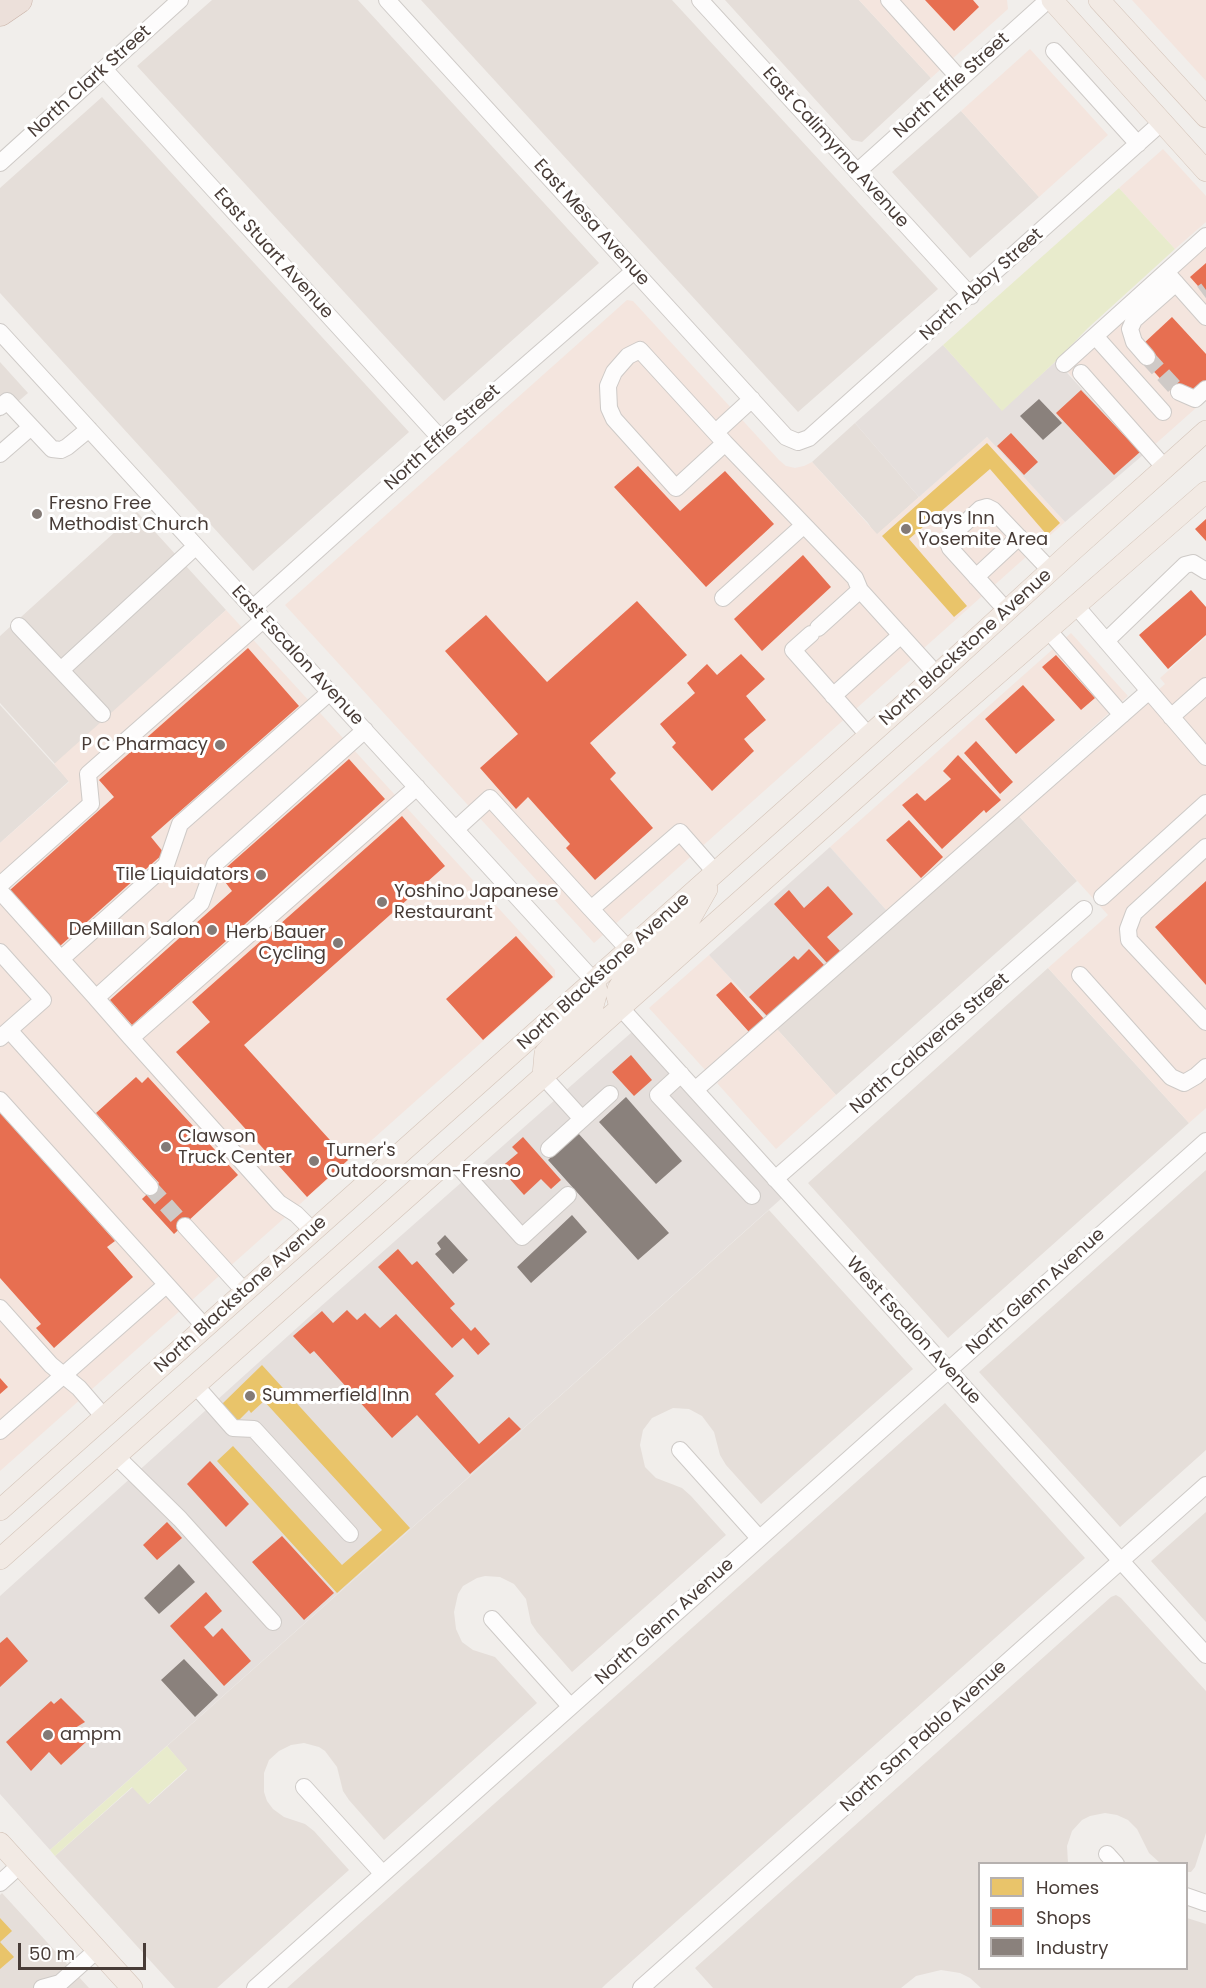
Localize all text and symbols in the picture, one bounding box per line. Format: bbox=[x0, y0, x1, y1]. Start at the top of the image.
street label: North Clark Street bbox=[24, 21, 156, 143]
street label: North Effie Street bbox=[890, 28, 1014, 144]
street label: East Calimyrna Avenue bbox=[757, 63, 913, 233]
street label: East Mesa Avenue bbox=[529, 155, 653, 291]
street label: East Stuart Avenue bbox=[209, 184, 337, 324]
street label: North Abby Street bbox=[916, 224, 1048, 346]
street label: North Effie Street bbox=[381, 380, 505, 496]
place label: Fresno Free Methodist Church bbox=[49, 493, 209, 536]
marker: Fresno Free Methodist Church bbox=[30, 507, 44, 521]
place label: Days Inn Yosemite Area bbox=[918, 508, 1048, 550]
marker: Days Inn Yosemite Area bbox=[899, 522, 913, 536]
street label: North Blackstone Avenue bbox=[875, 565, 1057, 731]
street label: East Escalon Avenue bbox=[226, 581, 368, 731]
place label: P C Pharmacy bbox=[81, 734, 208, 756]
marker: P C Pharmacy bbox=[213, 738, 227, 752]
place label: Tile Liquidators bbox=[116, 864, 249, 886]
marker: Tile Liquidators bbox=[254, 868, 268, 882]
place label: Yoshino Japanese Restaurant bbox=[394, 881, 559, 924]
street label: North Blackstone Avenue bbox=[513, 889, 695, 1055]
marker: Yoshino Japanese Restaurant bbox=[375, 895, 389, 909]
place label: DeMillan Salon bbox=[69, 919, 200, 941]
place label: Herb Bauer Cycling bbox=[226, 922, 326, 964]
marker: DeMillan Salon bbox=[205, 923, 219, 937]
marker: Herb Bauer Cycling bbox=[331, 936, 345, 950]
street label: North Calaveras Street bbox=[846, 969, 1014, 1119]
place label: Clawson Truck Center bbox=[178, 1126, 292, 1168]
marker: Clawson Truck Center bbox=[159, 1140, 173, 1154]
place label: Turner's Outdoorsman-Fresno bbox=[326, 1140, 521, 1182]
marker: Turner's Outdoorsman-Fresno bbox=[307, 1154, 321, 1168]
street label: North Blackstone Avenue bbox=[150, 1212, 332, 1378]
street label: North Glenn Avenue bbox=[962, 1224, 1110, 1360]
street label: West Escalon Avenue bbox=[841, 1253, 985, 1409]
place label: Summerfield Inn bbox=[262, 1385, 409, 1407]
marker: Summerfield Inn bbox=[243, 1389, 257, 1403]
street label: North Glenn Avenue bbox=[591, 1554, 739, 1690]
street label: North San Pablo Avenue bbox=[837, 1657, 1011, 1817]
place label: ampm bbox=[60, 1724, 121, 1746]
marker: ampm bbox=[41, 1728, 55, 1742]
legend bbox=[978, 1862, 1188, 1970]
text: Homes bbox=[1036, 1875, 1099, 1900]
text: Shops bbox=[1036, 1905, 1091, 1930]
scale bar bbox=[21, 1931, 148, 1969]
text: Industry bbox=[1036, 1935, 1108, 1960]
text: 50 m bbox=[29, 1941, 75, 1966]

